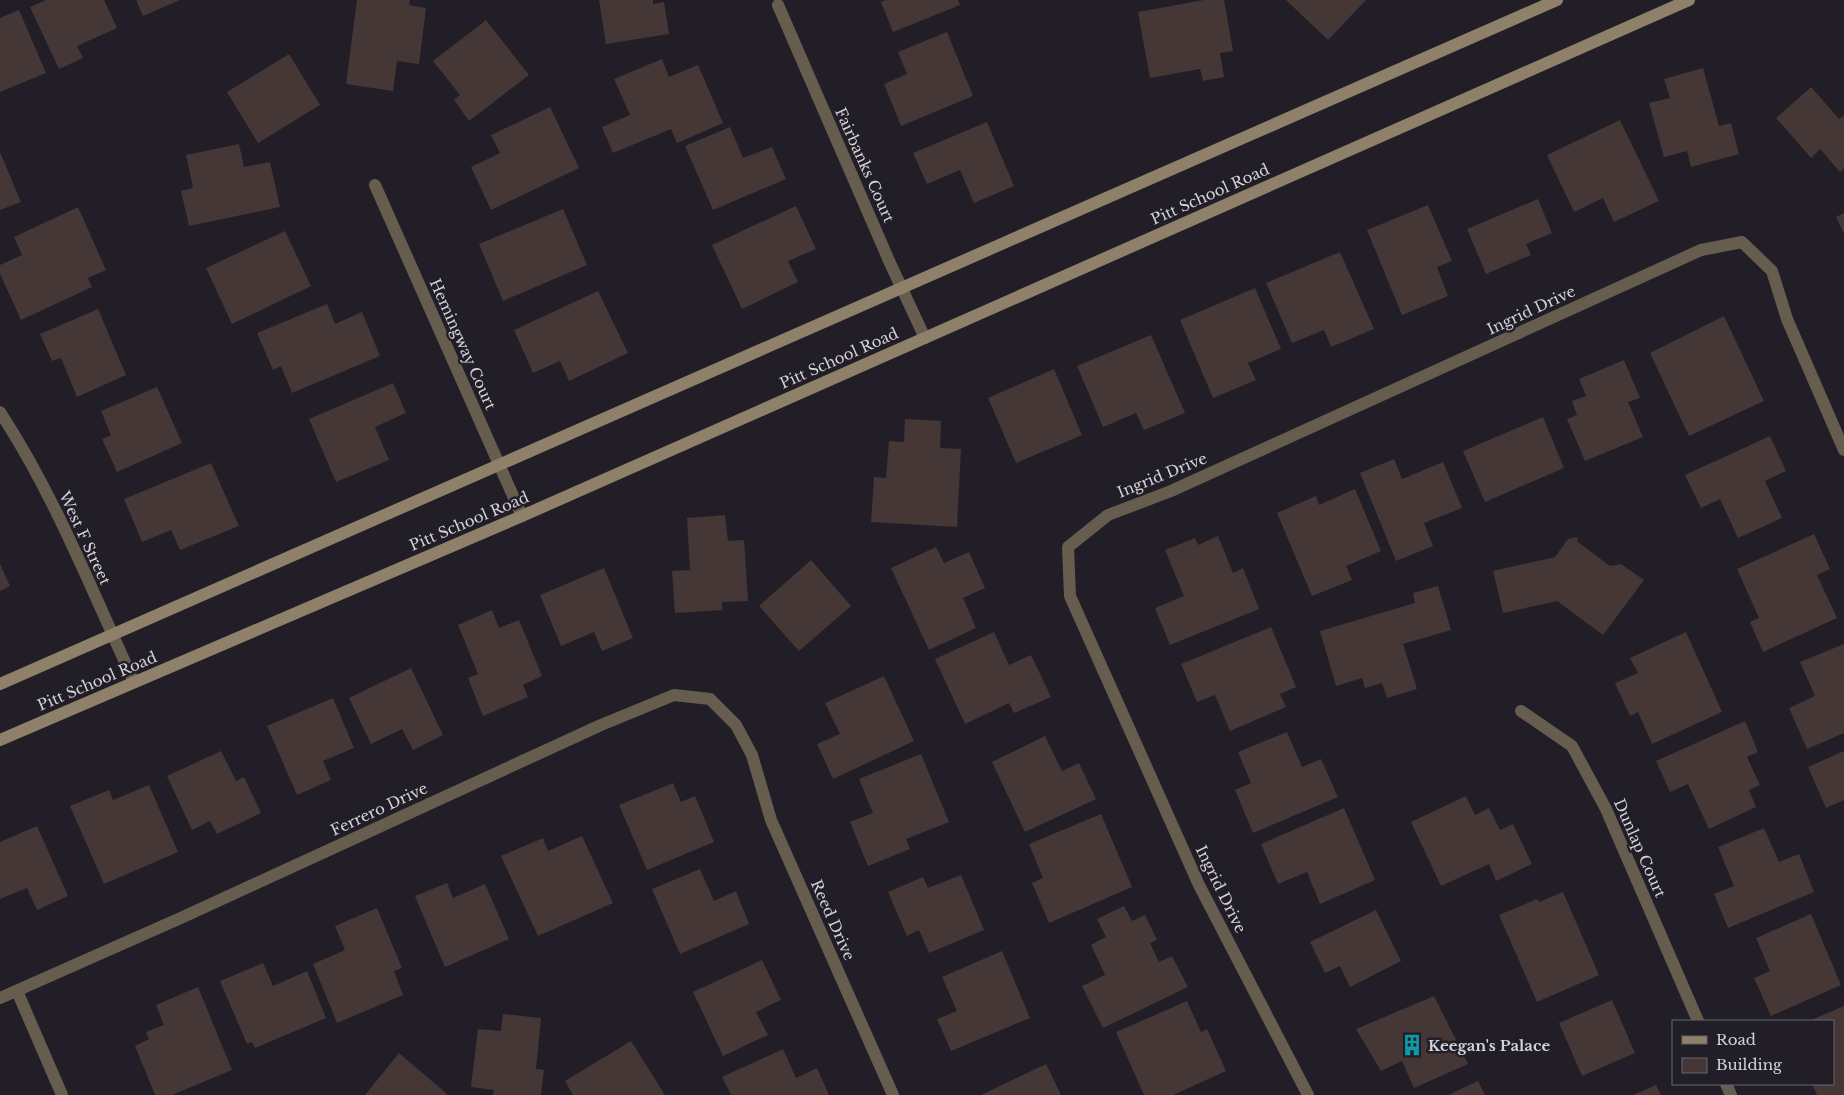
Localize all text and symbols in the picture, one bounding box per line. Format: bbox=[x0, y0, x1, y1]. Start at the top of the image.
street label: Fairbanks Court bbox=[831, 105, 899, 226]
street label: Pitt School Road bbox=[1148, 159, 1272, 229]
street label: Hemingway Court bbox=[426, 276, 501, 413]
street label: Ingrid Drive bbox=[1484, 281, 1578, 339]
street label: Pitt School Road bbox=[777, 323, 901, 393]
street label: Ingrid Drive bbox=[1114, 448, 1210, 502]
street label: West F Street bbox=[55, 487, 115, 588]
street label: Pitt School Road bbox=[406, 487, 532, 555]
street label: Pitt School Road bbox=[34, 647, 160, 715]
street label: Ferrero Drive bbox=[328, 778, 430, 840]
street label: Dunlap Court bbox=[1610, 796, 1670, 901]
street label: Ingrid Drive bbox=[1192, 842, 1250, 936]
street label: Reed Drive bbox=[807, 877, 859, 963]
legend bbox=[1672, 1020, 1834, 1085]
text: Road bbox=[1716, 1030, 1756, 1049]
building icon: Keegan's Palace bbox=[1399, 1032, 1425, 1058]
place label: Keegan's Palace bbox=[1428, 1036, 1550, 1055]
text: Building bbox=[1716, 1055, 1783, 1074]

